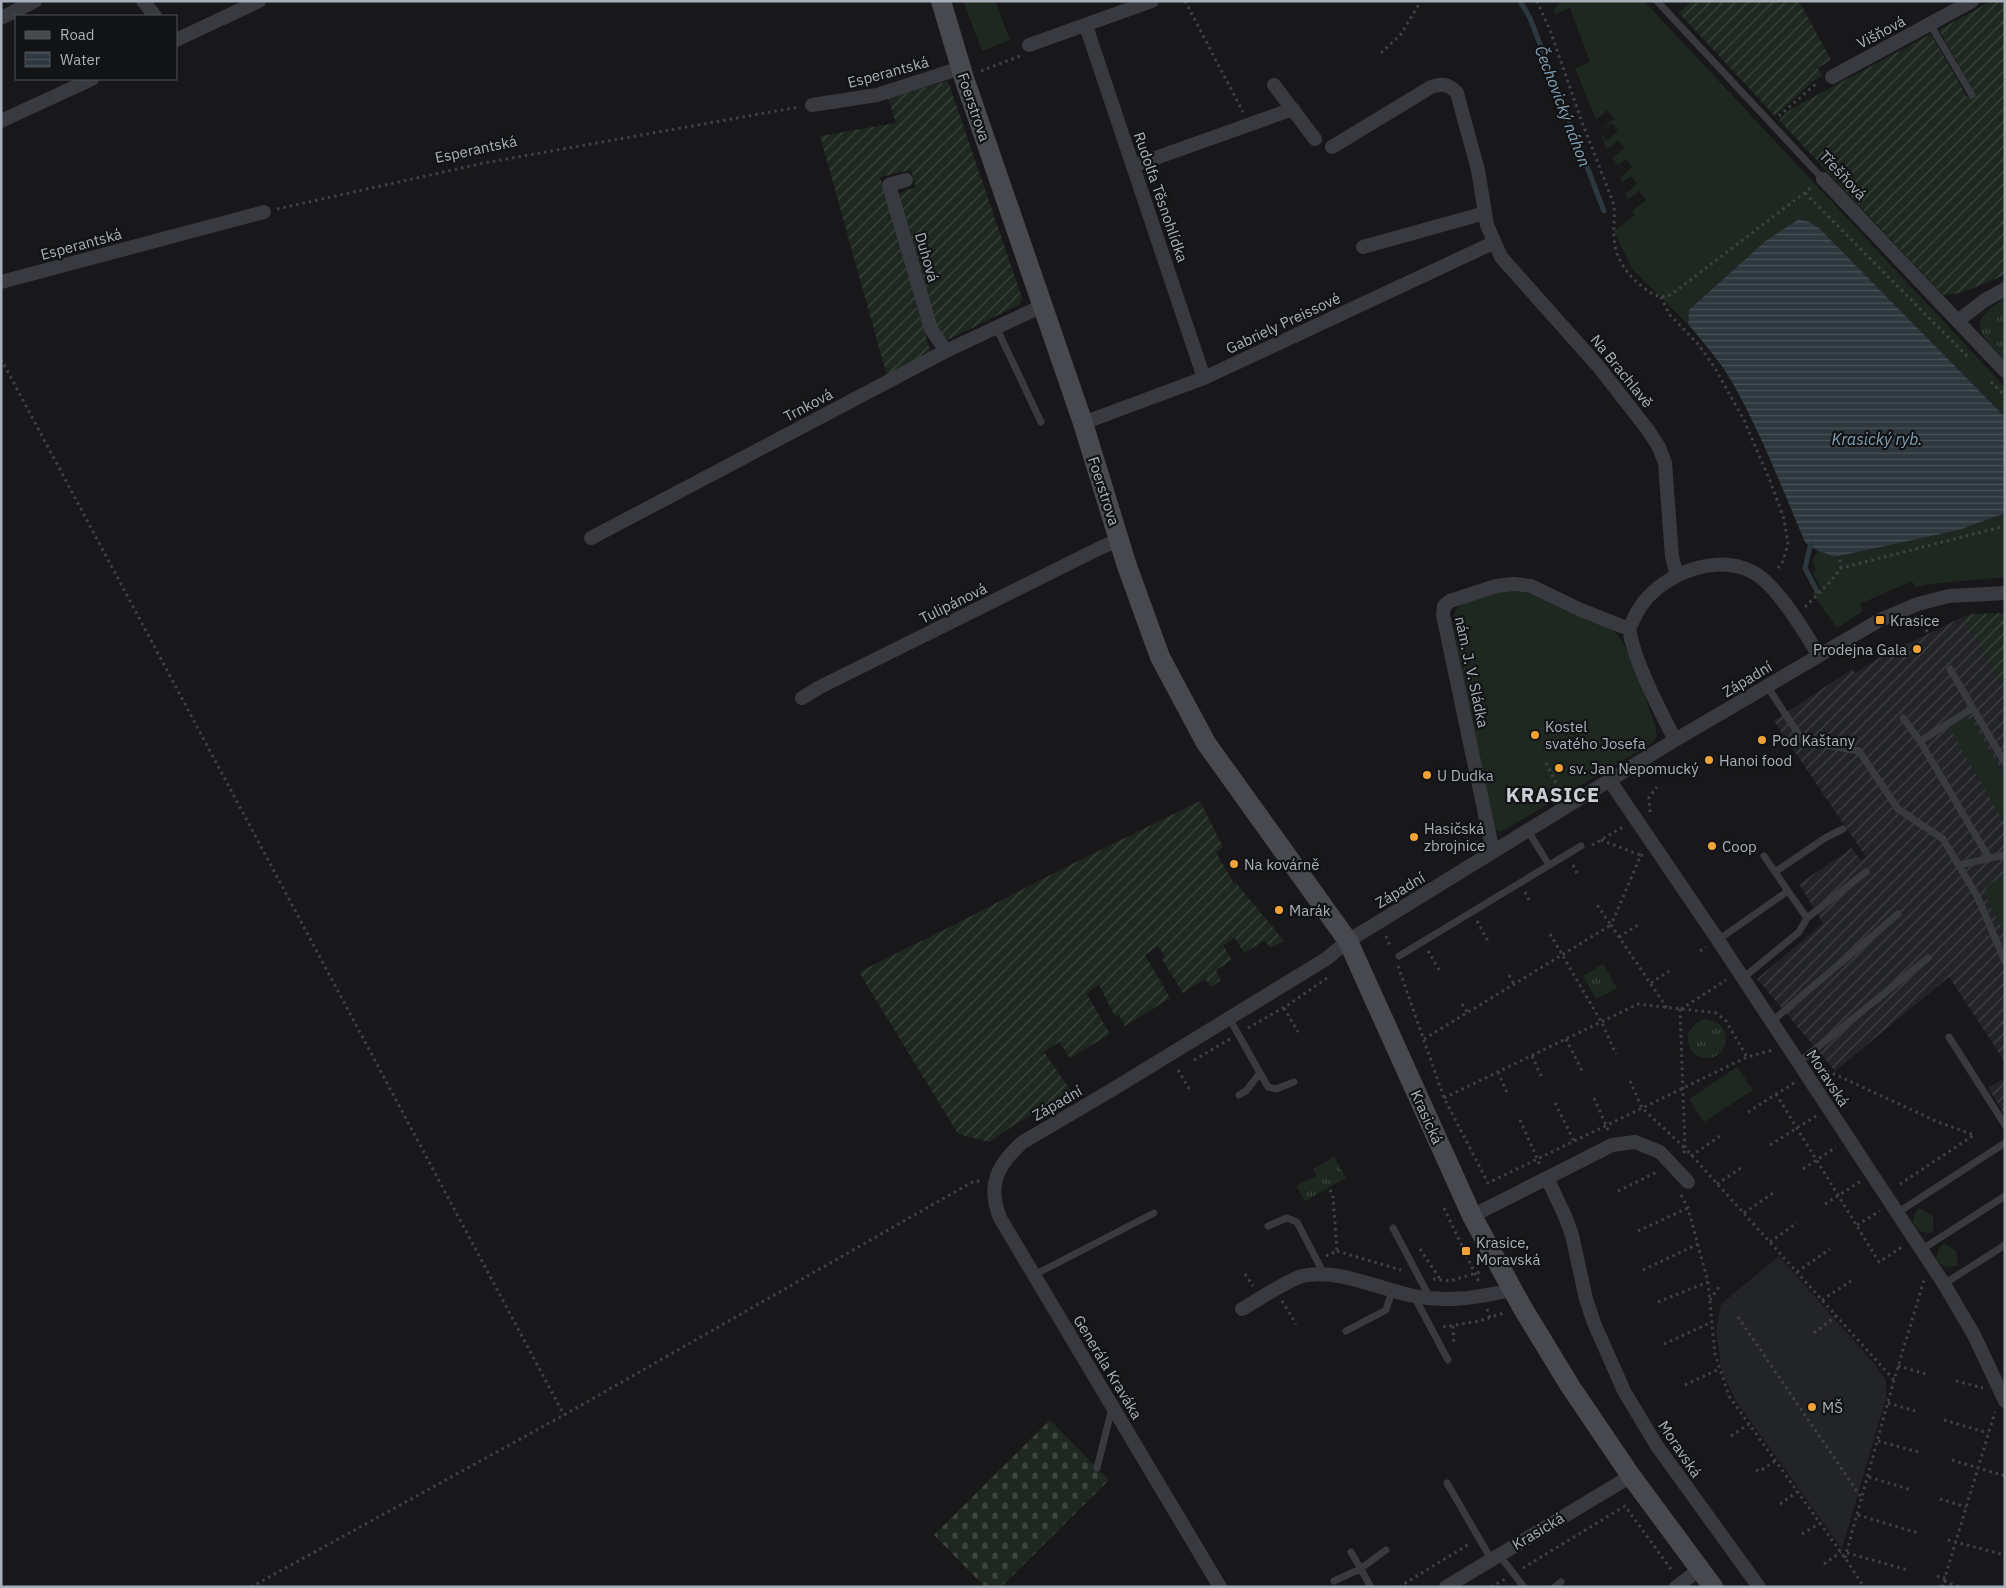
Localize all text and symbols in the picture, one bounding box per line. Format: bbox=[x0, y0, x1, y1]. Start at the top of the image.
street label: Višňová bbox=[1853, 11, 1909, 53]
legend bbox=[15, 15, 178, 80]
text: Road bbox=[60, 25, 95, 44]
water label: Čechovický náhon bbox=[1531, 42, 1596, 169]
text: Water bbox=[60, 50, 101, 69]
street label: Esperantská bbox=[845, 52, 931, 92]
street label: Foerstrova bbox=[953, 70, 995, 144]
street label: Rudolfa Těsnohlídka bbox=[1130, 129, 1192, 265]
street label: Esperantská bbox=[433, 131, 519, 167]
street label: Třešňová bbox=[1815, 146, 1871, 204]
street label: Esperantská bbox=[38, 224, 124, 264]
street label: Duhová bbox=[911, 230, 943, 284]
street label: Gabriely Preissové bbox=[1223, 288, 1343, 358]
street label: Na Brachlavě bbox=[1587, 330, 1657, 412]
street label: Trnková bbox=[780, 384, 836, 426]
water label: Krasický ryb. bbox=[1832, 429, 1923, 449]
street label: Foerstrova bbox=[1084, 454, 1124, 528]
street label: Tulipánová bbox=[916, 578, 990, 628]
place label: Krasice bbox=[1890, 611, 1940, 630]
marker: Krasice bbox=[1874, 614, 1886, 626]
street label: nám. J. V. Sládka bbox=[1451, 615, 1493, 729]
place label: Prodejna Gala bbox=[1813, 640, 1907, 659]
marker: Prodejna Gala bbox=[1911, 643, 1923, 655]
street label: Západní bbox=[1719, 657, 1775, 701]
place label: Kostel svatého Josefa bbox=[1545, 717, 1646, 753]
marker: Kostel svatého Josefa bbox=[1529, 729, 1541, 741]
place label: Pod Kaštany bbox=[1772, 731, 1856, 750]
marker: Pod Kaštany bbox=[1756, 734, 1768, 746]
place label: Hanoi food bbox=[1719, 751, 1792, 770]
marker: Hanoi food bbox=[1703, 754, 1715, 766]
place label: sv. Jan Nepomucký bbox=[1569, 759, 1699, 778]
marker: sv. Jan Nepomucký bbox=[1553, 762, 1565, 774]
place label: U Dudka bbox=[1437, 766, 1494, 785]
marker: U Dudka bbox=[1421, 769, 1433, 781]
district label: KRASICE bbox=[1506, 781, 1600, 808]
place label: Hasičská zbrojnice bbox=[1424, 819, 1485, 855]
marker: Hasičská zbrojnice bbox=[1408, 831, 1420, 843]
place label: Coop bbox=[1722, 837, 1757, 856]
marker: Coop bbox=[1706, 840, 1718, 852]
place label: Na kovárně bbox=[1244, 855, 1320, 874]
marker: Na kovárně bbox=[1228, 858, 1240, 870]
street label: Západní bbox=[1372, 868, 1428, 912]
place label: Marák bbox=[1289, 901, 1331, 920]
marker: Marák bbox=[1273, 904, 1285, 916]
street label: Moravská bbox=[1802, 1046, 1854, 1110]
street label: Západní bbox=[1029, 1081, 1086, 1125]
street label: Krasická bbox=[1407, 1087, 1447, 1147]
place label: Krasice, Moravská bbox=[1476, 1233, 1540, 1269]
marker: Krasice, Moravská bbox=[1460, 1245, 1472, 1257]
street label: Generála Kraváka bbox=[1069, 1311, 1147, 1423]
place label: MŠ bbox=[1822, 1398, 1843, 1417]
marker: MŠ bbox=[1806, 1401, 1818, 1413]
street label: Moravská bbox=[1654, 1417, 1706, 1481]
street label: Krasická bbox=[1509, 1508, 1567, 1554]

